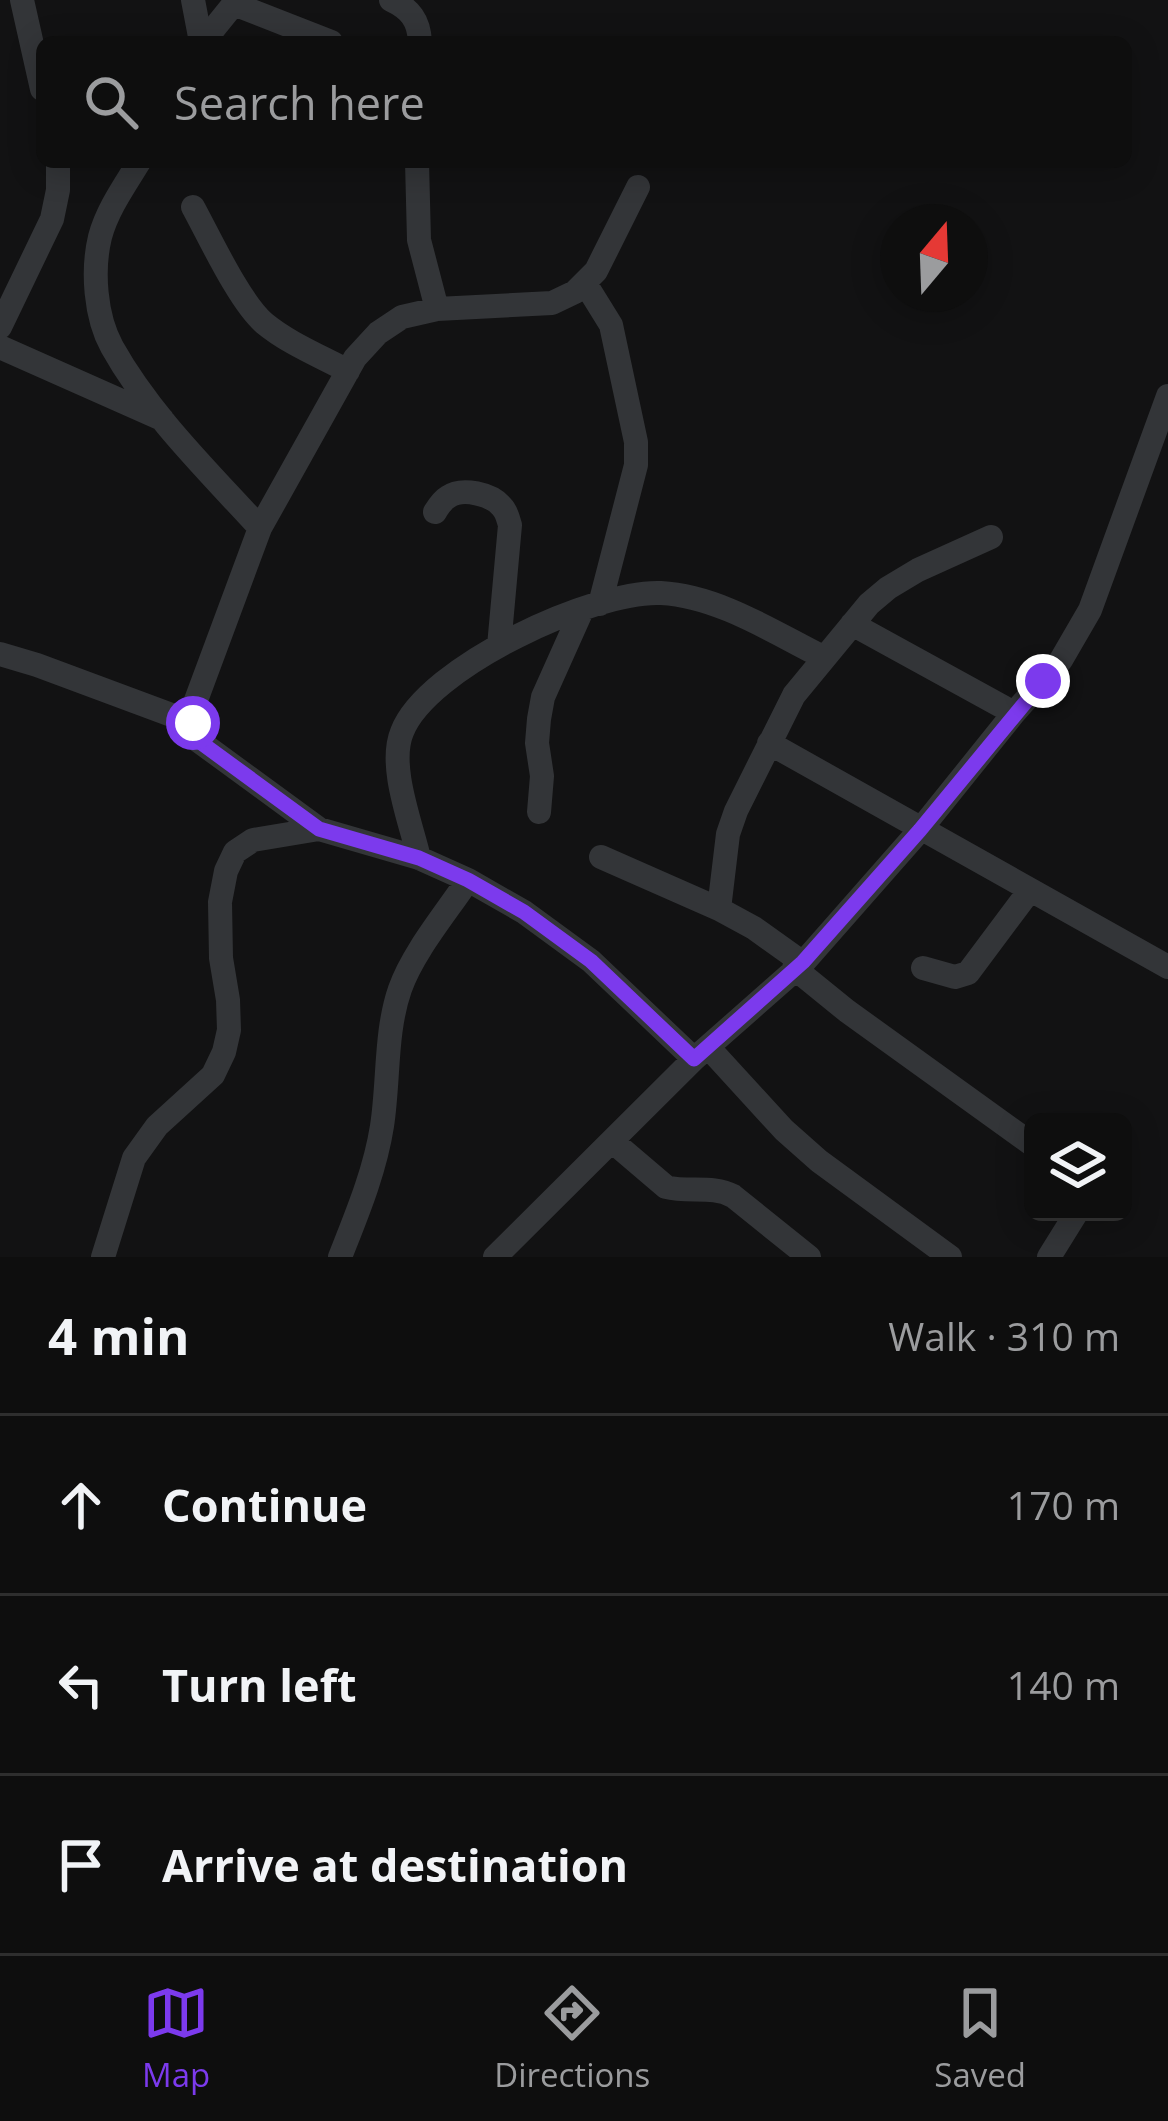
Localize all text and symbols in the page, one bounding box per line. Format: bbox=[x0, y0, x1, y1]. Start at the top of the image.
search box bbox=[36, 36, 1132, 168]
icon: search bbox=[78, 69, 144, 135]
text: Search here bbox=[174, 72, 425, 133]
north arrow bbox=[880, 204, 988, 312]
route end bbox=[1016, 654, 1070, 708]
route start bbox=[166, 696, 220, 750]
map controls bbox=[1024, 1113, 1132, 1221]
button: layers bbox=[1024, 1113, 1132, 1221]
text: 4 min bbox=[48, 1300, 190, 1370]
text: Walk · 310 m bbox=[888, 1309, 1120, 1362]
icon: ahead bbox=[48, 1472, 114, 1538]
text: Continue bbox=[162, 1474, 367, 1535]
text: 170 m bbox=[1007, 1478, 1120, 1531]
icon: left bbox=[48, 1652, 114, 1718]
text: Turn left bbox=[162, 1654, 357, 1715]
text: 140 m bbox=[1007, 1658, 1120, 1711]
icon: arrive bbox=[48, 1832, 114, 1898]
text: Arrive at destination bbox=[162, 1834, 628, 1895]
tab: Map bbox=[142, 1980, 210, 2097]
tab: Directions bbox=[494, 1980, 650, 2097]
tab: Saved bbox=[934, 1980, 1026, 2097]

